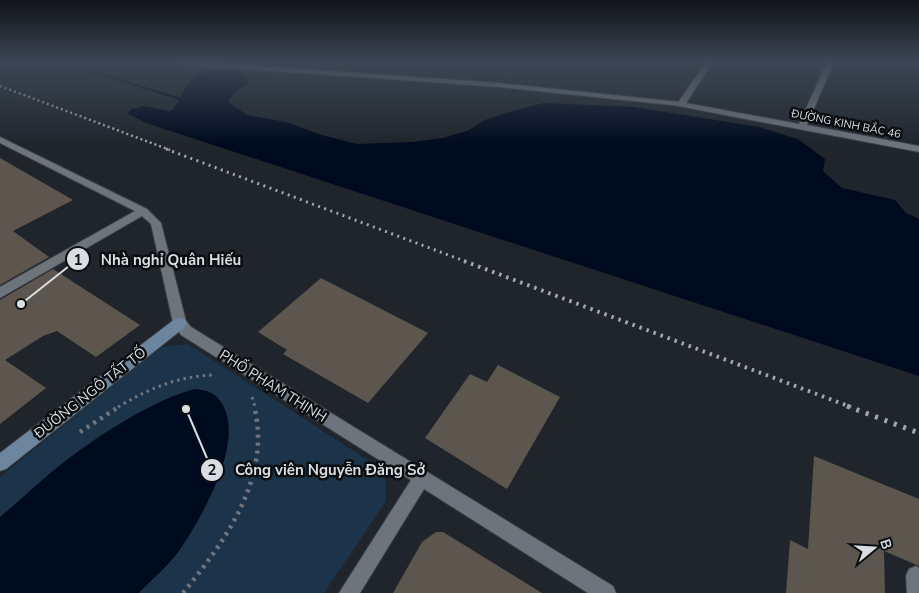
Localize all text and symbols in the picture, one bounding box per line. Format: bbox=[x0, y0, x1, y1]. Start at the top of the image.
street label: ĐƯỜNG KINH BẮC 46 bbox=[789, 104, 903, 142]
callout: Nhà nghỉ Quân Hiếu bbox=[65, 244, 251, 274]
text: 1 bbox=[73, 250, 83, 270]
text: Nhà nghỉ Quân Hiếu bbox=[101, 250, 241, 270]
street label: ĐƯỜNG NGÔ TẤT TỐ bbox=[29, 342, 150, 443]
street label: PHỐ PHẠM THỊNH bbox=[216, 345, 331, 427]
callout: Công viên Nguyễn Đăng Sở bbox=[200, 455, 435, 485]
text: 2 bbox=[207, 460, 217, 480]
text: Công viên Nguyễn Đăng Sở bbox=[235, 460, 425, 480]
north arrow bbox=[849, 523, 899, 573]
text: B bbox=[875, 537, 896, 552]

